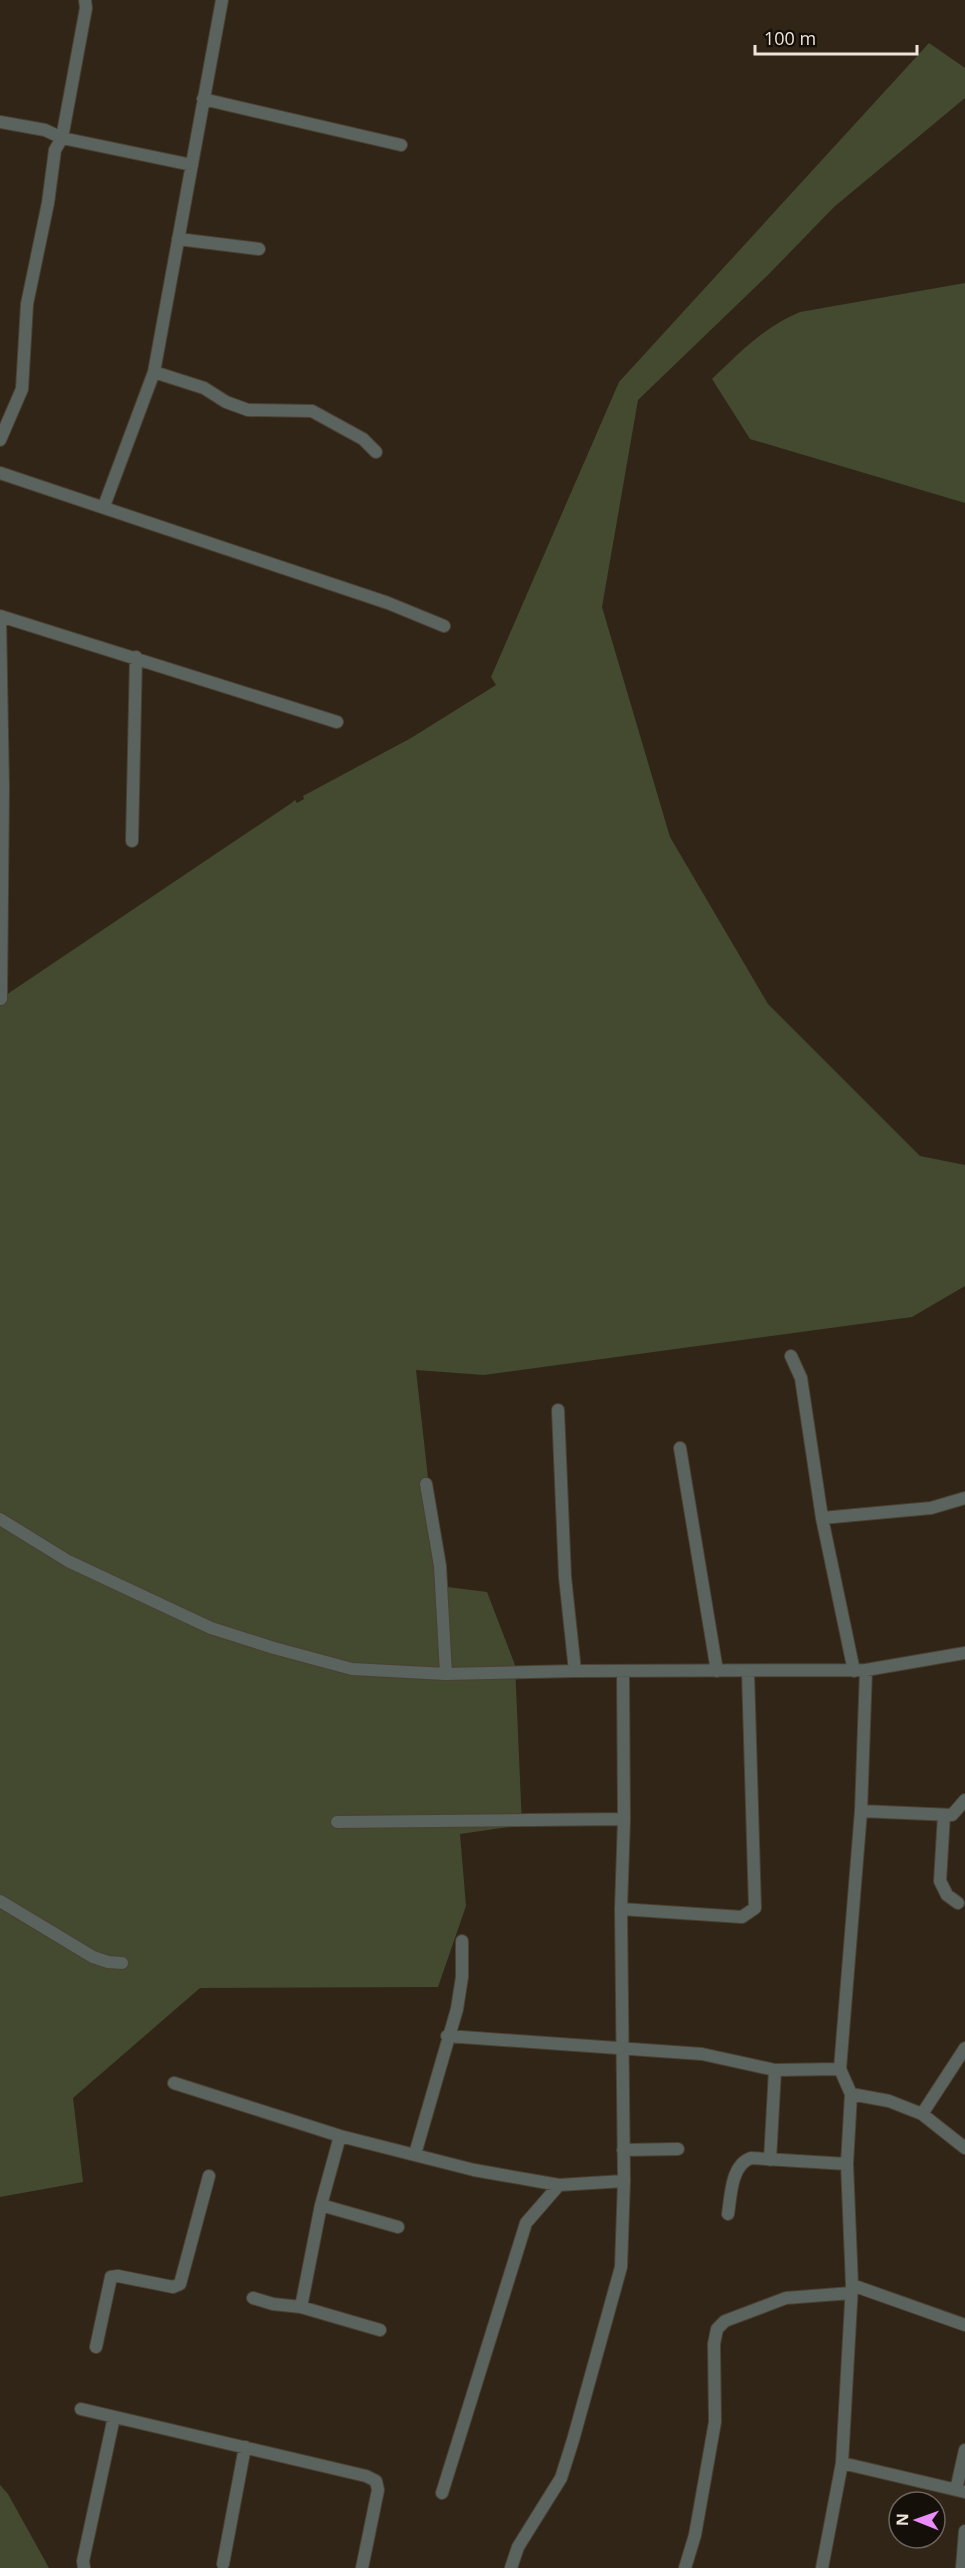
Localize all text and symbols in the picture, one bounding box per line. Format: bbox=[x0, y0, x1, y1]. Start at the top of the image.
scale bar bbox=[755, 18, 917, 56]
text: 100 m bbox=[764, 26, 816, 50]
north arrow bbox=[887, 2490, 947, 2550]
text: N bbox=[891, 2513, 913, 2526]

